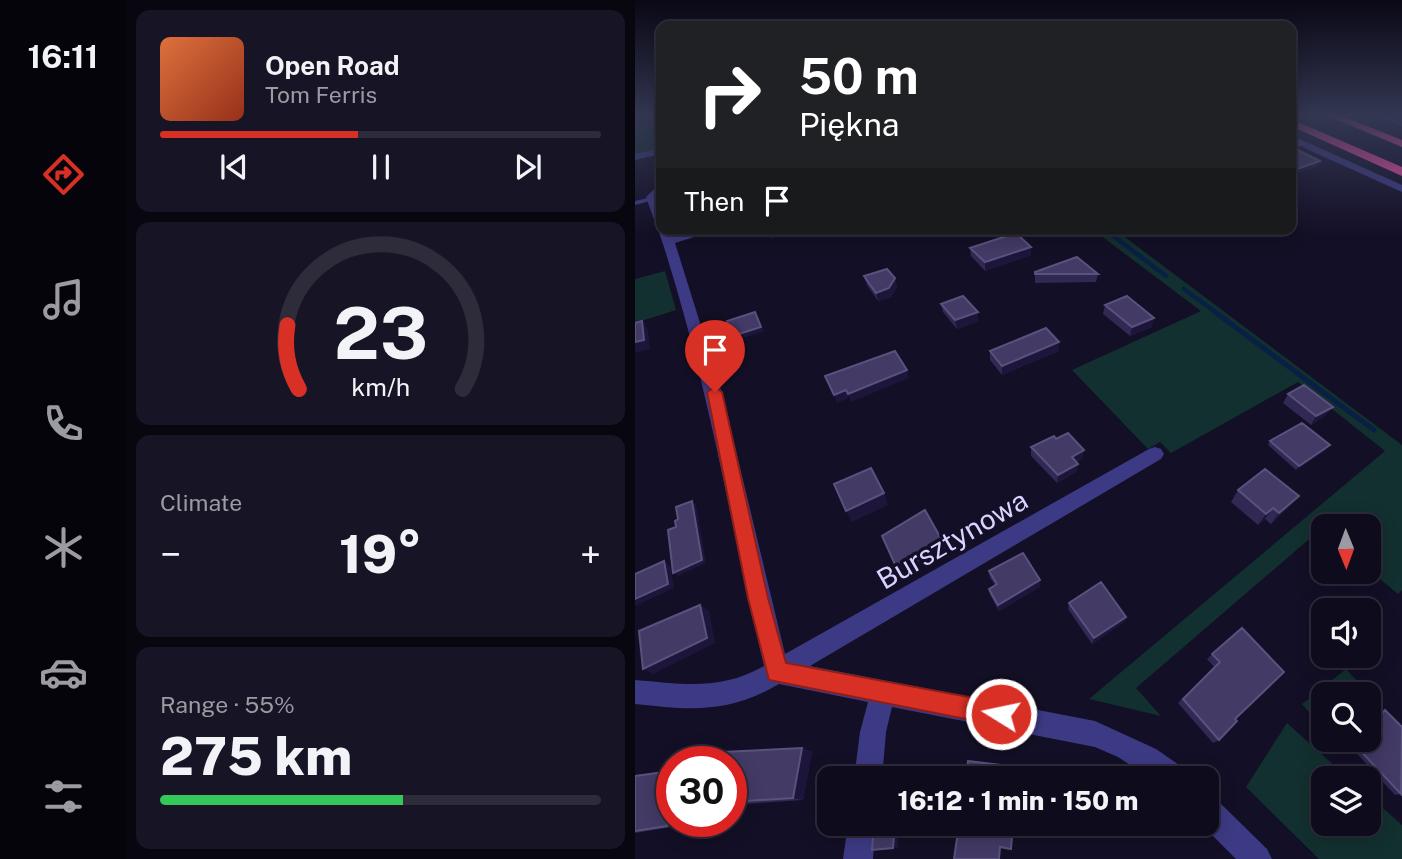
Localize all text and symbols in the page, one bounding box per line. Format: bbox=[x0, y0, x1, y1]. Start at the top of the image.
text: 16:11 bbox=[28, 38, 98, 75]
text: 50 m bbox=[799, 47, 919, 105]
icon: right bbox=[684, 49, 775, 140]
text: Open Road bbox=[265, 50, 400, 81]
text: Tom Ferris bbox=[265, 81, 377, 108]
text: Piękna bbox=[799, 106, 900, 143]
icon: previous bbox=[215, 148, 253, 186]
icon: pause bbox=[362, 148, 400, 186]
icon: next bbox=[509, 148, 547, 186]
icon: directions bbox=[39, 150, 88, 199]
icon: arrive bbox=[758, 182, 796, 220]
text: Then bbox=[684, 186, 744, 217]
icon: music bbox=[39, 275, 88, 324]
text: 23 bbox=[333, 291, 428, 376]
pin bbox=[685, 320, 745, 392]
icon: arrive bbox=[696, 331, 734, 369]
text: km/h bbox=[351, 372, 410, 402]
icon: phone bbox=[39, 399, 88, 448]
street label: Bursztynowa bbox=[871, 483, 1033, 595]
text: Climate bbox=[160, 489, 242, 516]
north arrow bbox=[1311, 514, 1381, 584]
map controls bbox=[1311, 514, 1381, 836]
icon: climate bbox=[39, 523, 88, 572]
text: 19° bbox=[339, 524, 422, 585]
text: − bbox=[160, 532, 181, 577]
text: + bbox=[580, 532, 601, 577]
button: sound bbox=[1311, 598, 1381, 668]
icon: car bbox=[39, 648, 88, 697]
position arrow bbox=[964, 677, 1038, 751]
button: search bbox=[1311, 682, 1381, 752]
text: Range · 55% bbox=[160, 691, 295, 718]
text: 275 km bbox=[160, 726, 352, 787]
speed limit sign: 30 bbox=[656, 746, 747, 837]
button: layers bbox=[1311, 766, 1381, 836]
icon: filters bbox=[39, 772, 88, 821]
text: 16:12 · 1 min · 150 m bbox=[898, 785, 1138, 816]

